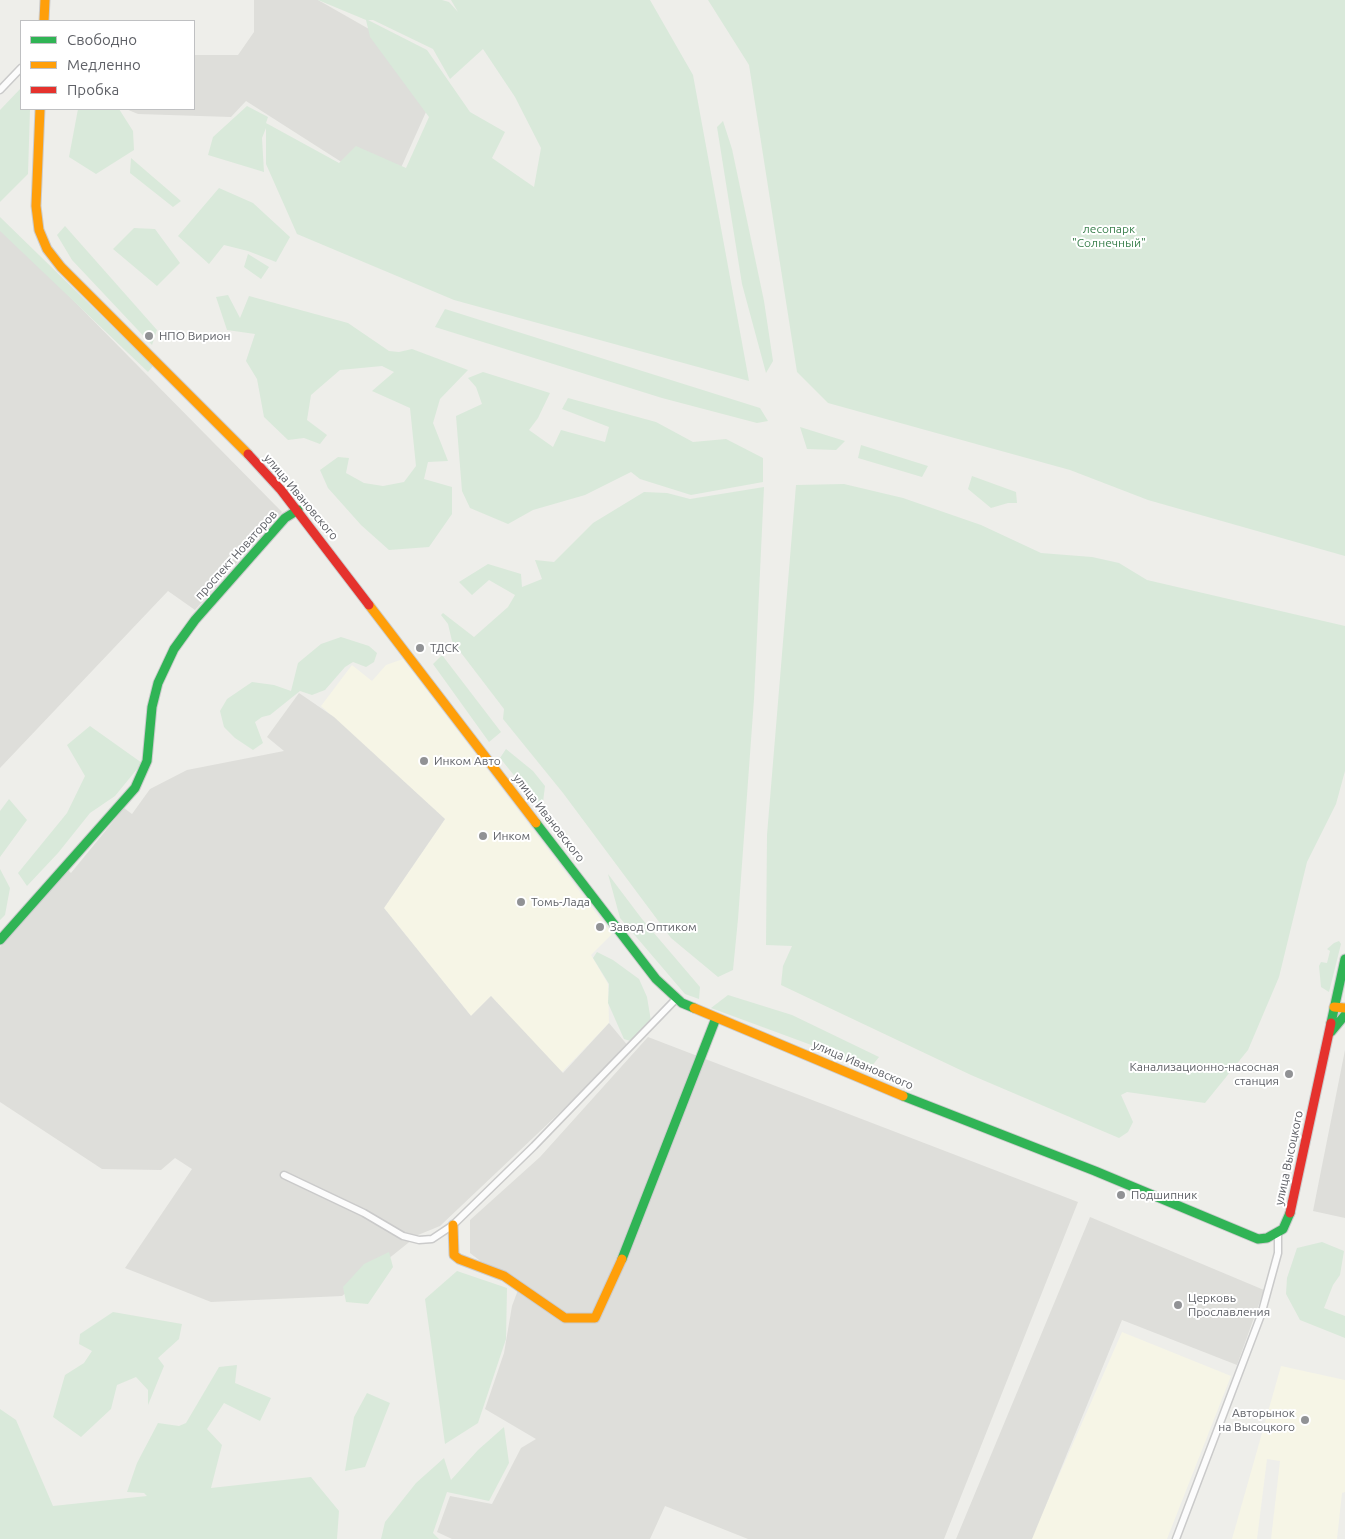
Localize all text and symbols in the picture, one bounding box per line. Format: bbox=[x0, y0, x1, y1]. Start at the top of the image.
legend bbox=[20, 20, 195, 110]
text: Свободно bbox=[67, 31, 137, 48]
text: Медленно bbox=[67, 56, 141, 73]
text: Пробка bbox=[67, 81, 119, 98]
park label: лесопарк "Солнечный" bbox=[1072, 222, 1146, 250]
place label: НПО Вирион bbox=[159, 329, 231, 343]
marker: НПО Вирион bbox=[143, 330, 155, 342]
street label: улица Ивановского bbox=[261, 451, 341, 543]
street label: проспект Новаторов bbox=[192, 507, 280, 603]
place label: ТДСК bbox=[430, 641, 459, 655]
marker: ТДСК bbox=[414, 642, 426, 654]
place label: Инком Авто bbox=[434, 754, 501, 768]
marker: Инком Авто bbox=[418, 755, 430, 767]
street label: улица Ивановского bbox=[510, 771, 588, 865]
place label: Инком bbox=[493, 829, 530, 843]
marker: Инком bbox=[477, 830, 489, 842]
place label: Томь-Лада bbox=[531, 895, 590, 909]
marker: Томь-Лада bbox=[515, 896, 527, 908]
place label: Завод Оптиком bbox=[610, 920, 697, 934]
marker: Завод Оптиком bbox=[594, 921, 606, 933]
street label: улица Ивановского bbox=[810, 1037, 916, 1093]
place label: Канализационно-насосная станция bbox=[1130, 1060, 1279, 1088]
marker: Канализационно-насосная станция bbox=[1283, 1068, 1295, 1080]
street label: улица Высоцкого bbox=[1272, 1109, 1306, 1207]
place label: Подшипник bbox=[1131, 1188, 1197, 1202]
marker: Подшипник bbox=[1115, 1189, 1127, 1201]
place label: Церковь Прославления bbox=[1188, 1291, 1270, 1319]
marker: Церковь Прославления bbox=[1172, 1299, 1184, 1311]
place label: Авторынок на Высоцкого bbox=[1218, 1406, 1295, 1434]
marker: Авторынок на Высоцкого bbox=[1299, 1414, 1311, 1426]

